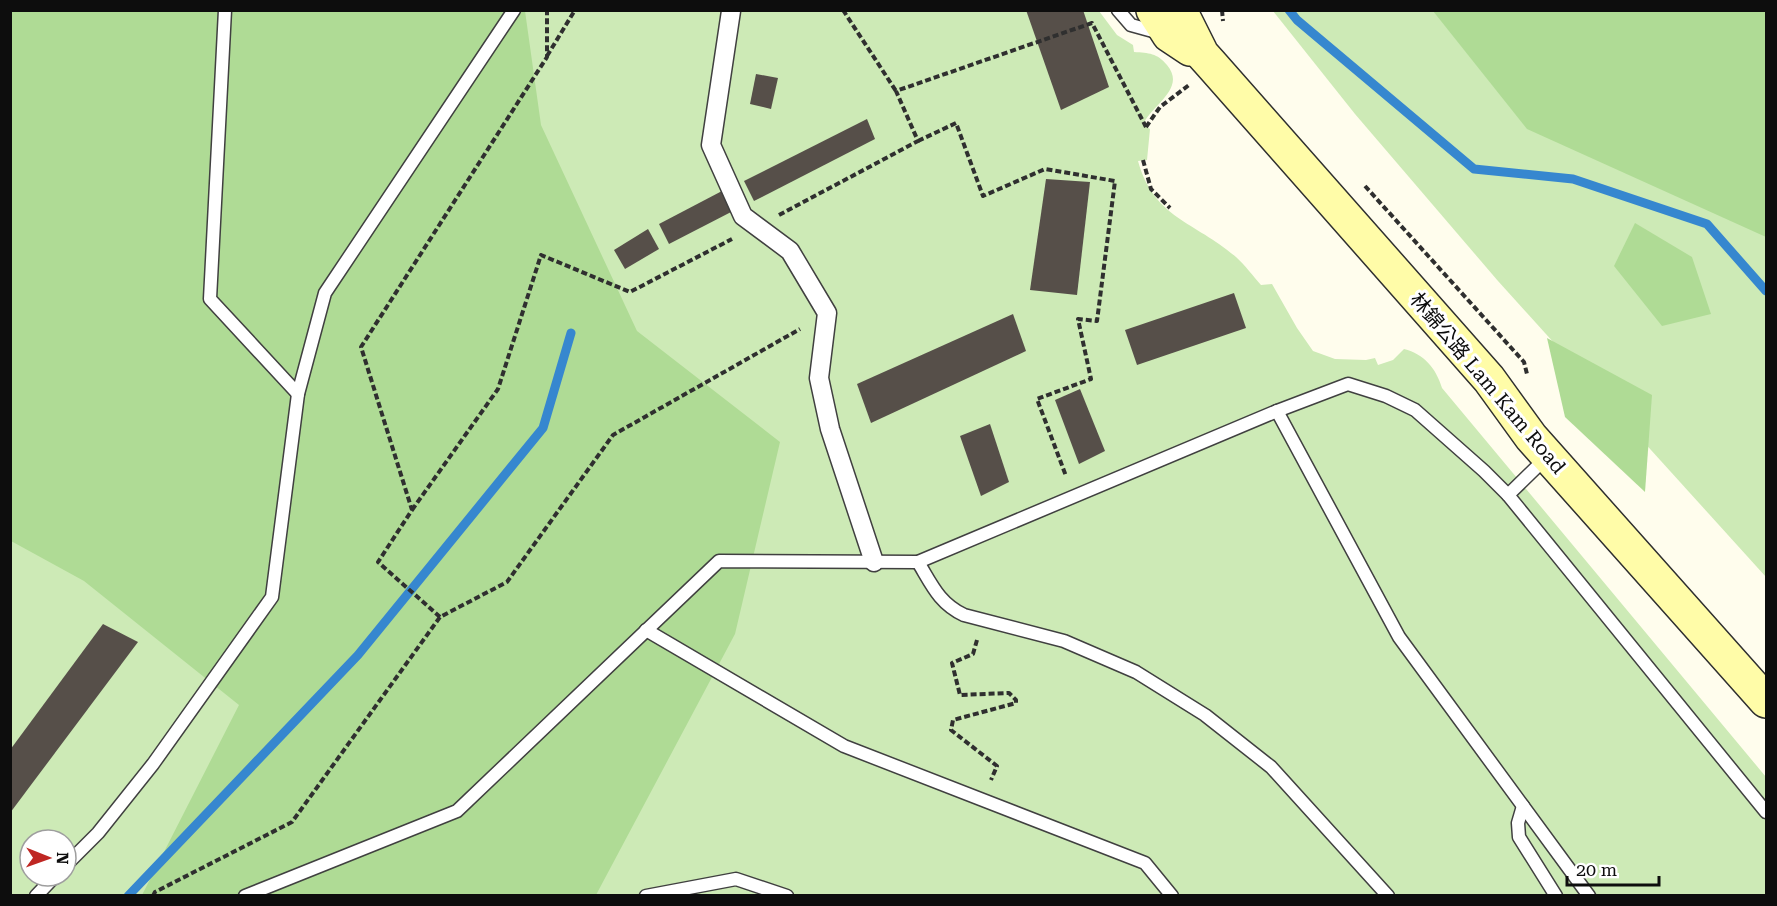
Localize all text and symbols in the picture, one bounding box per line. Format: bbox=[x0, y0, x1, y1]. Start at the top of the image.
street label: 林錦公路 Lam Kam Road bbox=[1405, 287, 1571, 479]
north arrow bbox=[18, 828, 78, 888]
scale bar bbox=[1567, 849, 1658, 887]
text: N bbox=[53, 852, 72, 865]
text: 20 m bbox=[1576, 859, 1617, 880]

